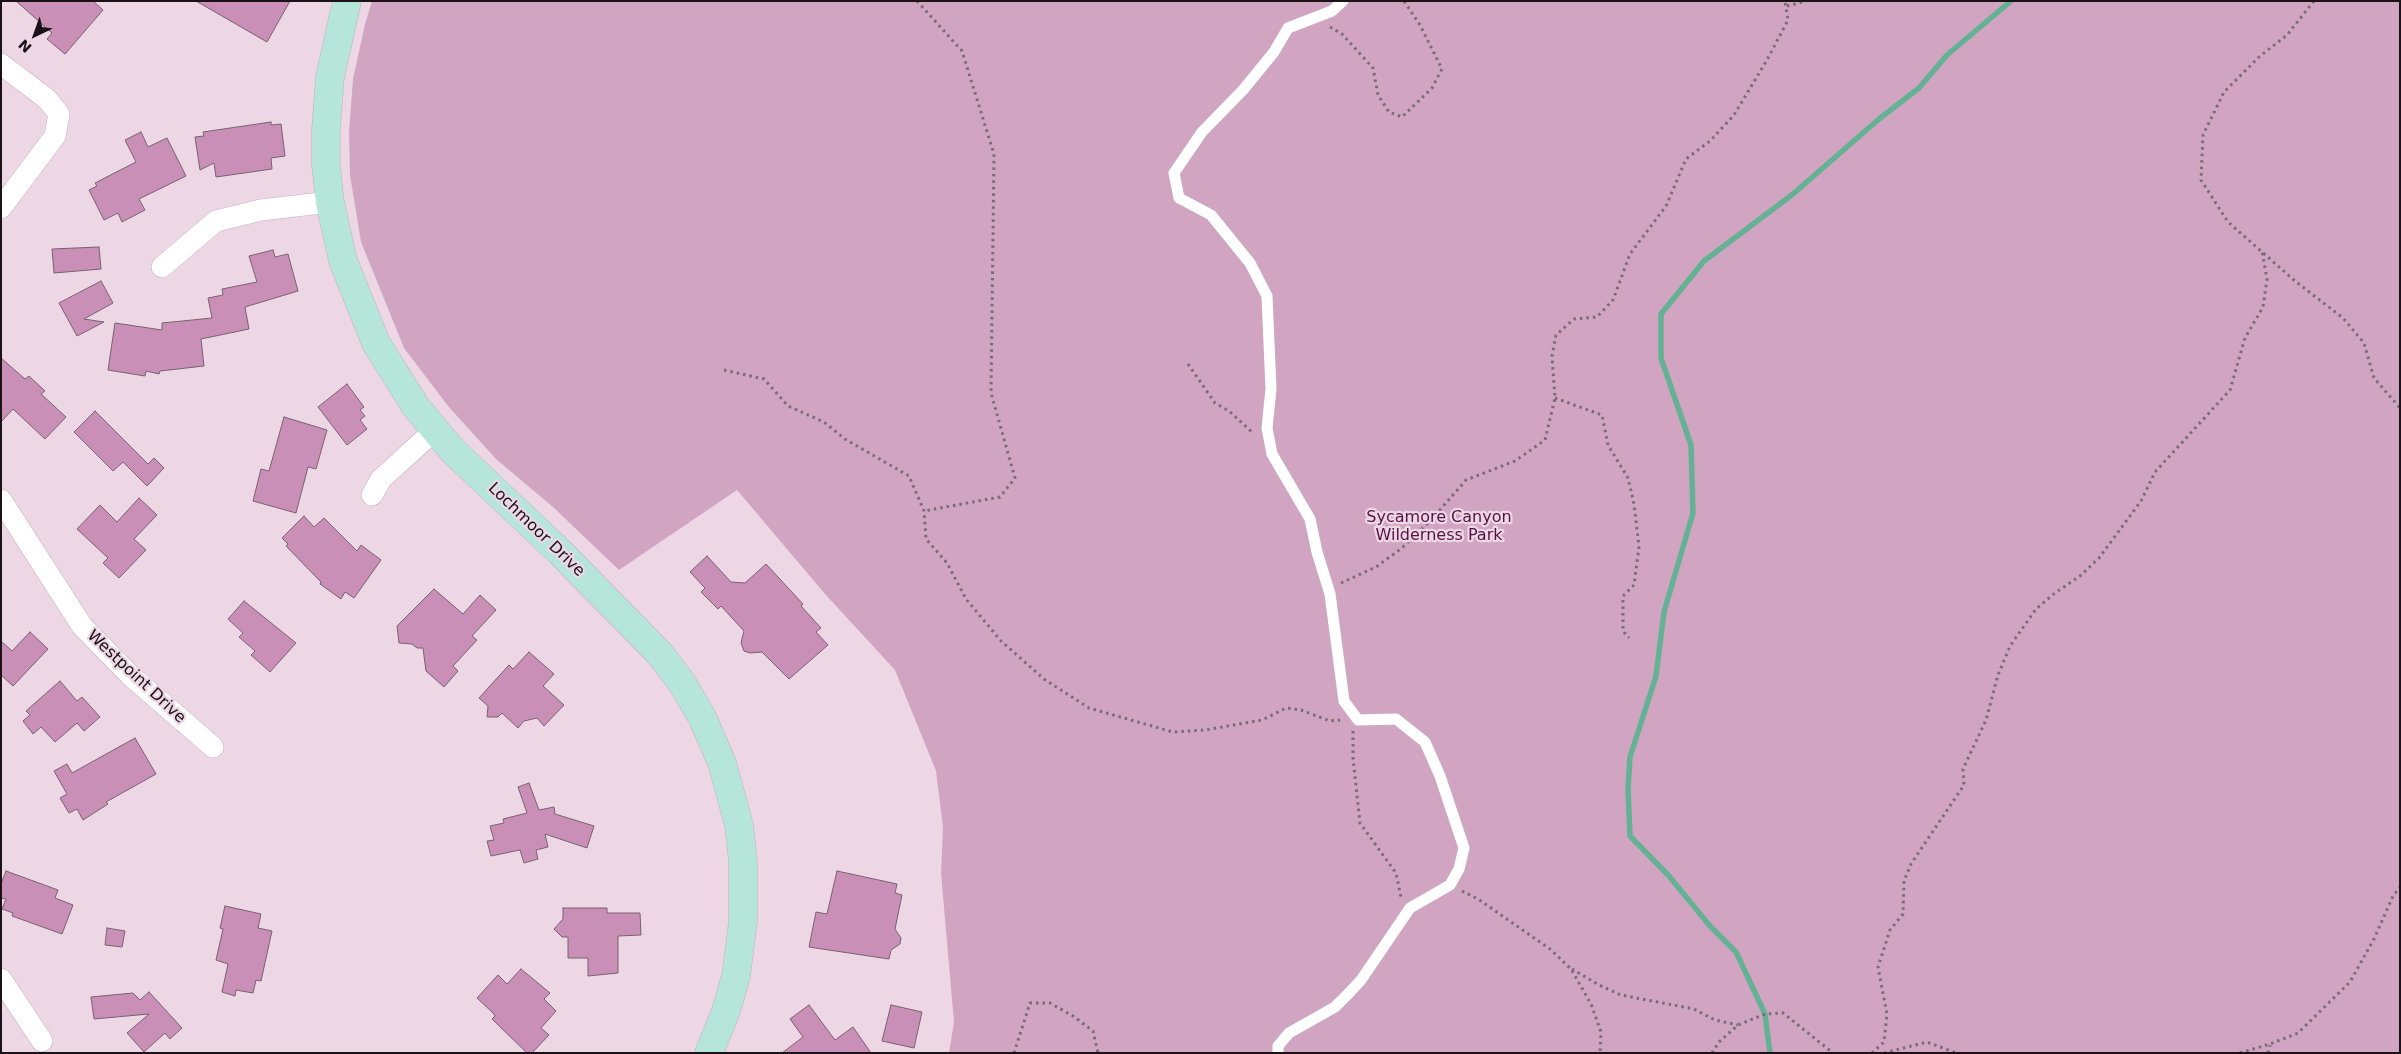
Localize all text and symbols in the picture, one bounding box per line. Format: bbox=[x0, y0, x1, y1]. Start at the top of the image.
north arrow bbox=[10, 10, 60, 60]
text: N bbox=[15, 36, 35, 56]
street label: Lochmoor Drive bbox=[484, 479, 588, 581]
park label: Sycamore Canyon Wilderness Park bbox=[1366, 508, 1512, 546]
street label: Westpoint Drive bbox=[83, 626, 189, 728]

